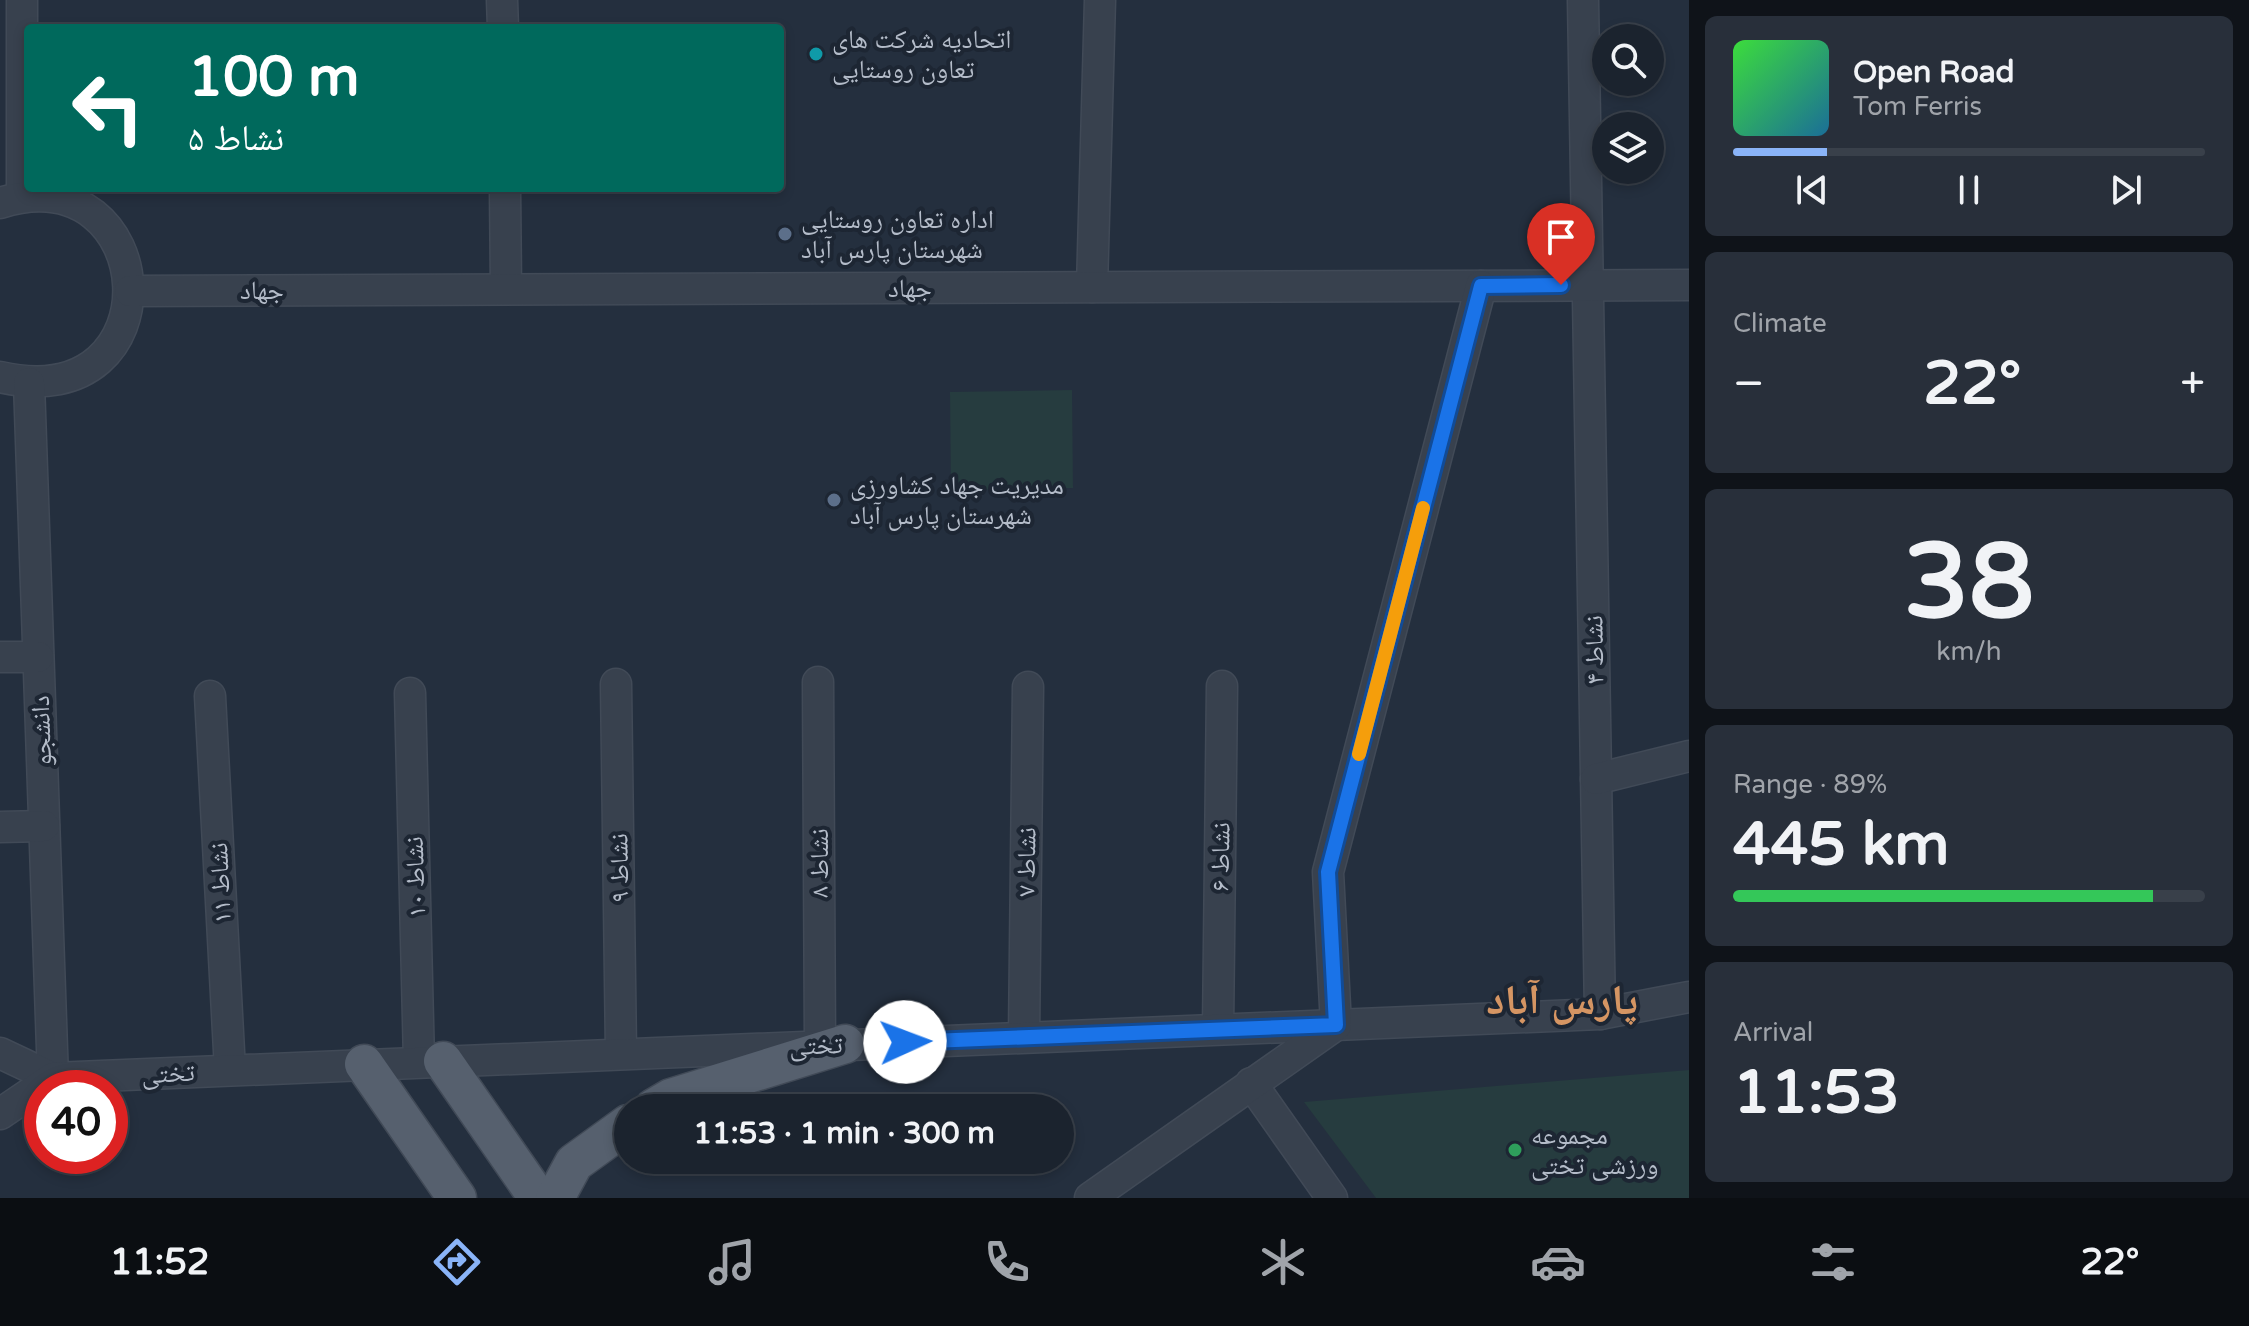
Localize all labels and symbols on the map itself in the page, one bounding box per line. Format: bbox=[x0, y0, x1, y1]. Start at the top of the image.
place label: اتحادیه شرکت های تعاون روستایی bbox=[832, 24, 1011, 85]
marker: اتحادیه شرکت های تعاون روستایی bbox=[807, 45, 825, 63]
pin bbox=[1527, 203, 1595, 285]
place label: اداره تعاون روستایی شهرستان پارس آباد bbox=[801, 204, 994, 265]
marker: اداره تعاون روستایی شهرستان پارس آباد bbox=[776, 225, 794, 243]
street label: جهاد bbox=[888, 273, 932, 304]
street label: جهاد bbox=[240, 275, 284, 306]
place label: مدیریت جهاد کشاورزی شهرستان پارس آباد bbox=[850, 470, 1064, 531]
marker: مدیریت جهاد کشاورزی شهرستان پارس آباد bbox=[825, 491, 843, 509]
street label: نشاط ۴ bbox=[1578, 615, 1611, 685]
street label: دانشجو bbox=[25, 695, 58, 767]
street label: نشاط ۶ bbox=[1204, 822, 1237, 892]
street label: نشاط ۷ bbox=[1010, 827, 1043, 897]
street label: نشاط ۸ bbox=[804, 828, 835, 898]
street label: نشاط ۹ bbox=[603, 833, 636, 903]
street label: نشاط ۱۰ bbox=[399, 836, 432, 918]
street label: نشاط ۱۱ bbox=[203, 842, 238, 924]
district label: پارس آباد bbox=[1486, 975, 1638, 1026]
position arrow bbox=[863, 1000, 947, 1084]
street label: تختی bbox=[789, 1029, 844, 1062]
street label: تختی bbox=[141, 1057, 196, 1090]
speed limit sign: 40 bbox=[24, 1070, 128, 1174]
place label: مجموعه ورزشی تختی bbox=[1531, 1120, 1658, 1181]
marker: مجموعه ورزشی تختی bbox=[1506, 1141, 1524, 1159]

